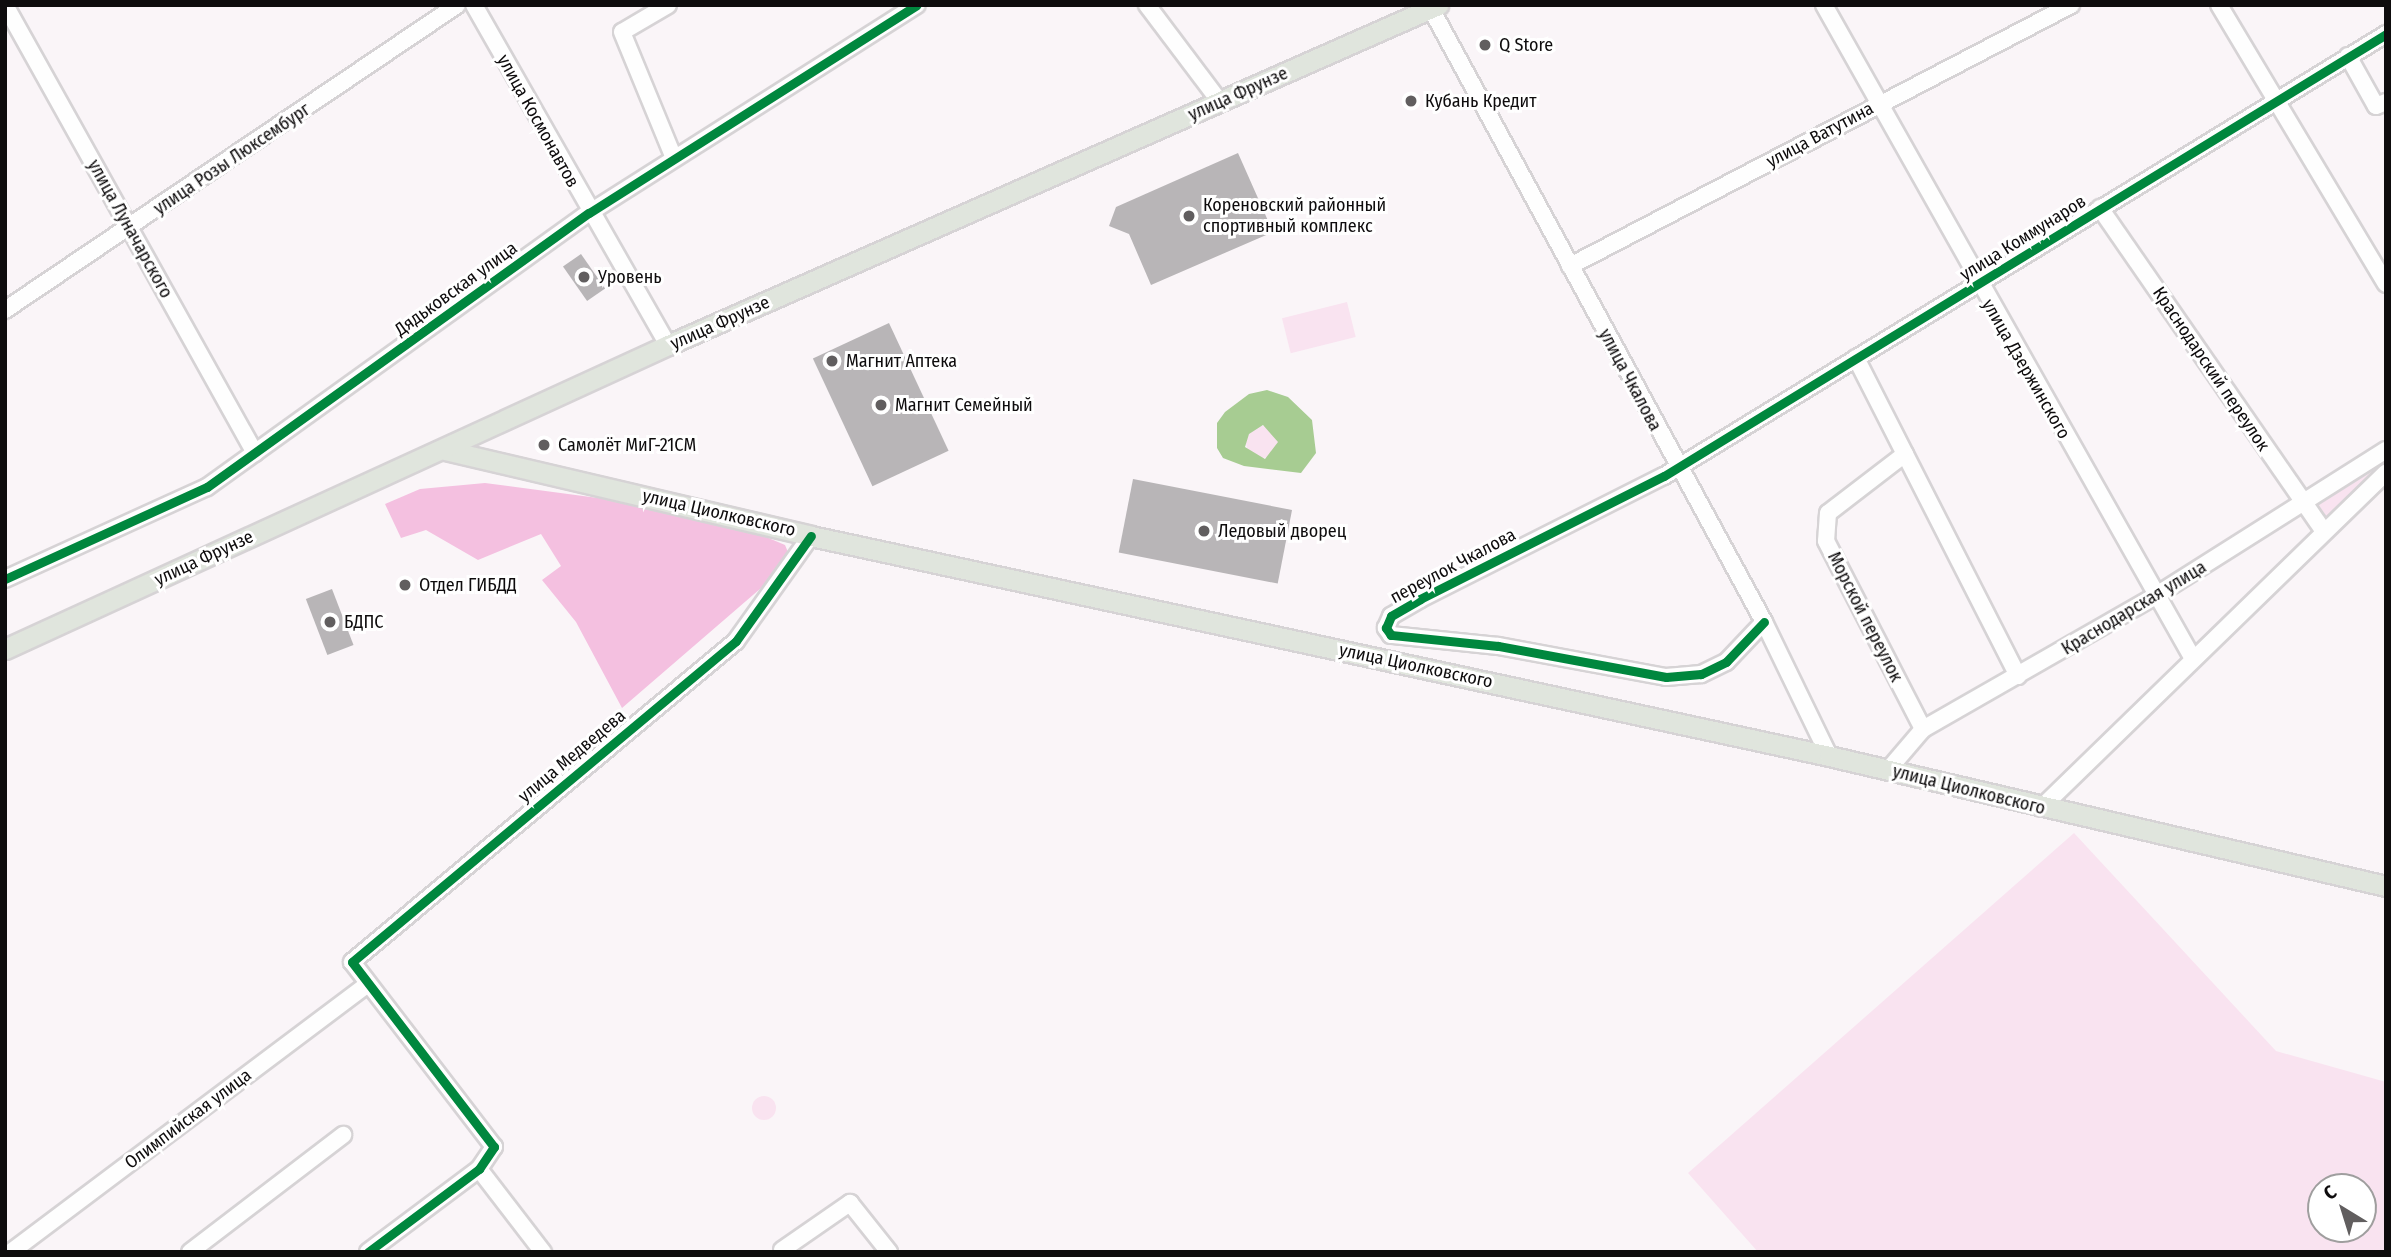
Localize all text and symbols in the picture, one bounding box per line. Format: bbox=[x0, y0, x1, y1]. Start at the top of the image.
place label: Q Store bbox=[1499, 34, 1553, 56]
marker: Q Store bbox=[1477, 37, 1493, 53]
street label: улица Космонавтов bbox=[492, 51, 584, 191]
street label: улица Фрунзе bbox=[1185, 62, 1291, 126]
place label: Кубань Кредит bbox=[1425, 90, 1537, 112]
marker: Кубань Кредит bbox=[1403, 93, 1419, 109]
street label: улица Ватутина bbox=[1763, 98, 1877, 172]
street label: улица Розы Люксембург bbox=[150, 99, 314, 219]
street label: улица Луначарского bbox=[83, 156, 177, 302]
street label: улица Коммунаров bbox=[1956, 191, 2090, 285]
place label: Кореновский районный спортивный комплекс bbox=[1203, 195, 1386, 238]
marker: Кореновский районный спортивный комплекс bbox=[1181, 208, 1197, 224]
street label: Дядьковская улица bbox=[391, 237, 521, 341]
place label: Уровень bbox=[598, 266, 662, 288]
marker: Уровень bbox=[576, 269, 592, 285]
street label: Краснодарский переулок bbox=[2148, 283, 2274, 455]
street label: улица Фрунзе bbox=[667, 291, 773, 355]
street label: улица Дзержинского bbox=[1977, 295, 2075, 443]
street label: улица Чкалова bbox=[1594, 325, 1666, 435]
place label: Магнит Аптека bbox=[846, 350, 957, 372]
marker: Магнит Аптека bbox=[824, 353, 840, 369]
place label: Магнит Семейный bbox=[895, 394, 1033, 416]
marker: Магнит Семейный bbox=[873, 397, 889, 413]
place label: Самолёт МиГ-21СМ bbox=[558, 434, 696, 456]
marker: Самолёт МиГ-21СМ bbox=[536, 437, 552, 453]
street label: улица Циолковского bbox=[640, 485, 798, 541]
place label: Ледовый дворец bbox=[1218, 520, 1346, 542]
marker: Ледовый дворец bbox=[1196, 523, 1212, 539]
street label: переулок Чкалова bbox=[1386, 524, 1520, 608]
street label: улица Фрунзе bbox=[151, 526, 257, 590]
street label: Морской переулок bbox=[1823, 548, 1907, 686]
street label: Краснодарская улица bbox=[2058, 556, 2210, 660]
place label: Отдел ГИБДД bbox=[419, 574, 517, 596]
marker: Отдел ГИБДД bbox=[397, 577, 413, 593]
place label: БДПС bbox=[344, 611, 383, 633]
marker: БДПС bbox=[322, 614, 338, 630]
street label: улица Циолковского bbox=[1337, 639, 1495, 693]
street label: улица Медведева bbox=[514, 705, 630, 807]
street label: улица Циолковского bbox=[1890, 761, 2048, 819]
street label: Олимпийская улица bbox=[120, 1064, 256, 1174]
north arrow bbox=[2307, 1173, 2377, 1243]
text: С bbox=[2319, 1181, 2341, 1205]

